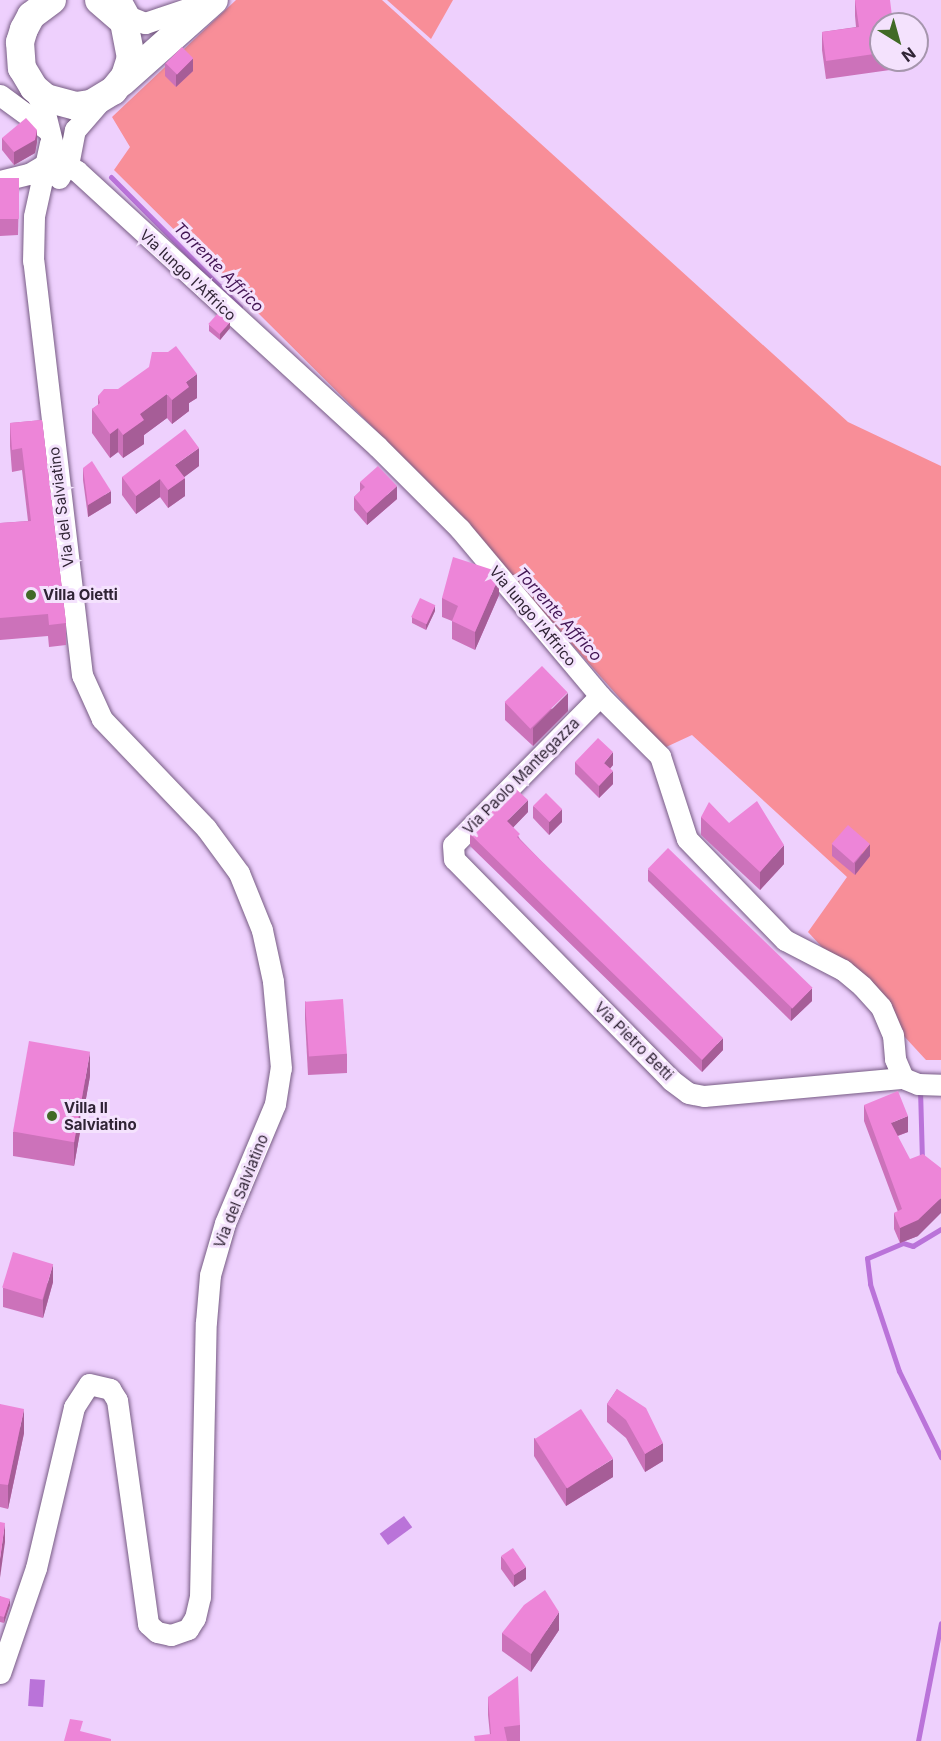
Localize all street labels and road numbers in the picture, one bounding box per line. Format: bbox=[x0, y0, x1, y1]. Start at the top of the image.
street label: Via lungo l'Affrico bbox=[136, 226, 240, 324]
street label: Via del Salviatino bbox=[45, 446, 77, 568]
street label: Via lungo l'Affrico bbox=[486, 562, 580, 670]
street label: Via Paolo Mantegazza bbox=[459, 714, 583, 838]
street label: Via Pietro Betti bbox=[591, 998, 677, 1084]
street label: Via del Salviatino bbox=[210, 1132, 272, 1250]

